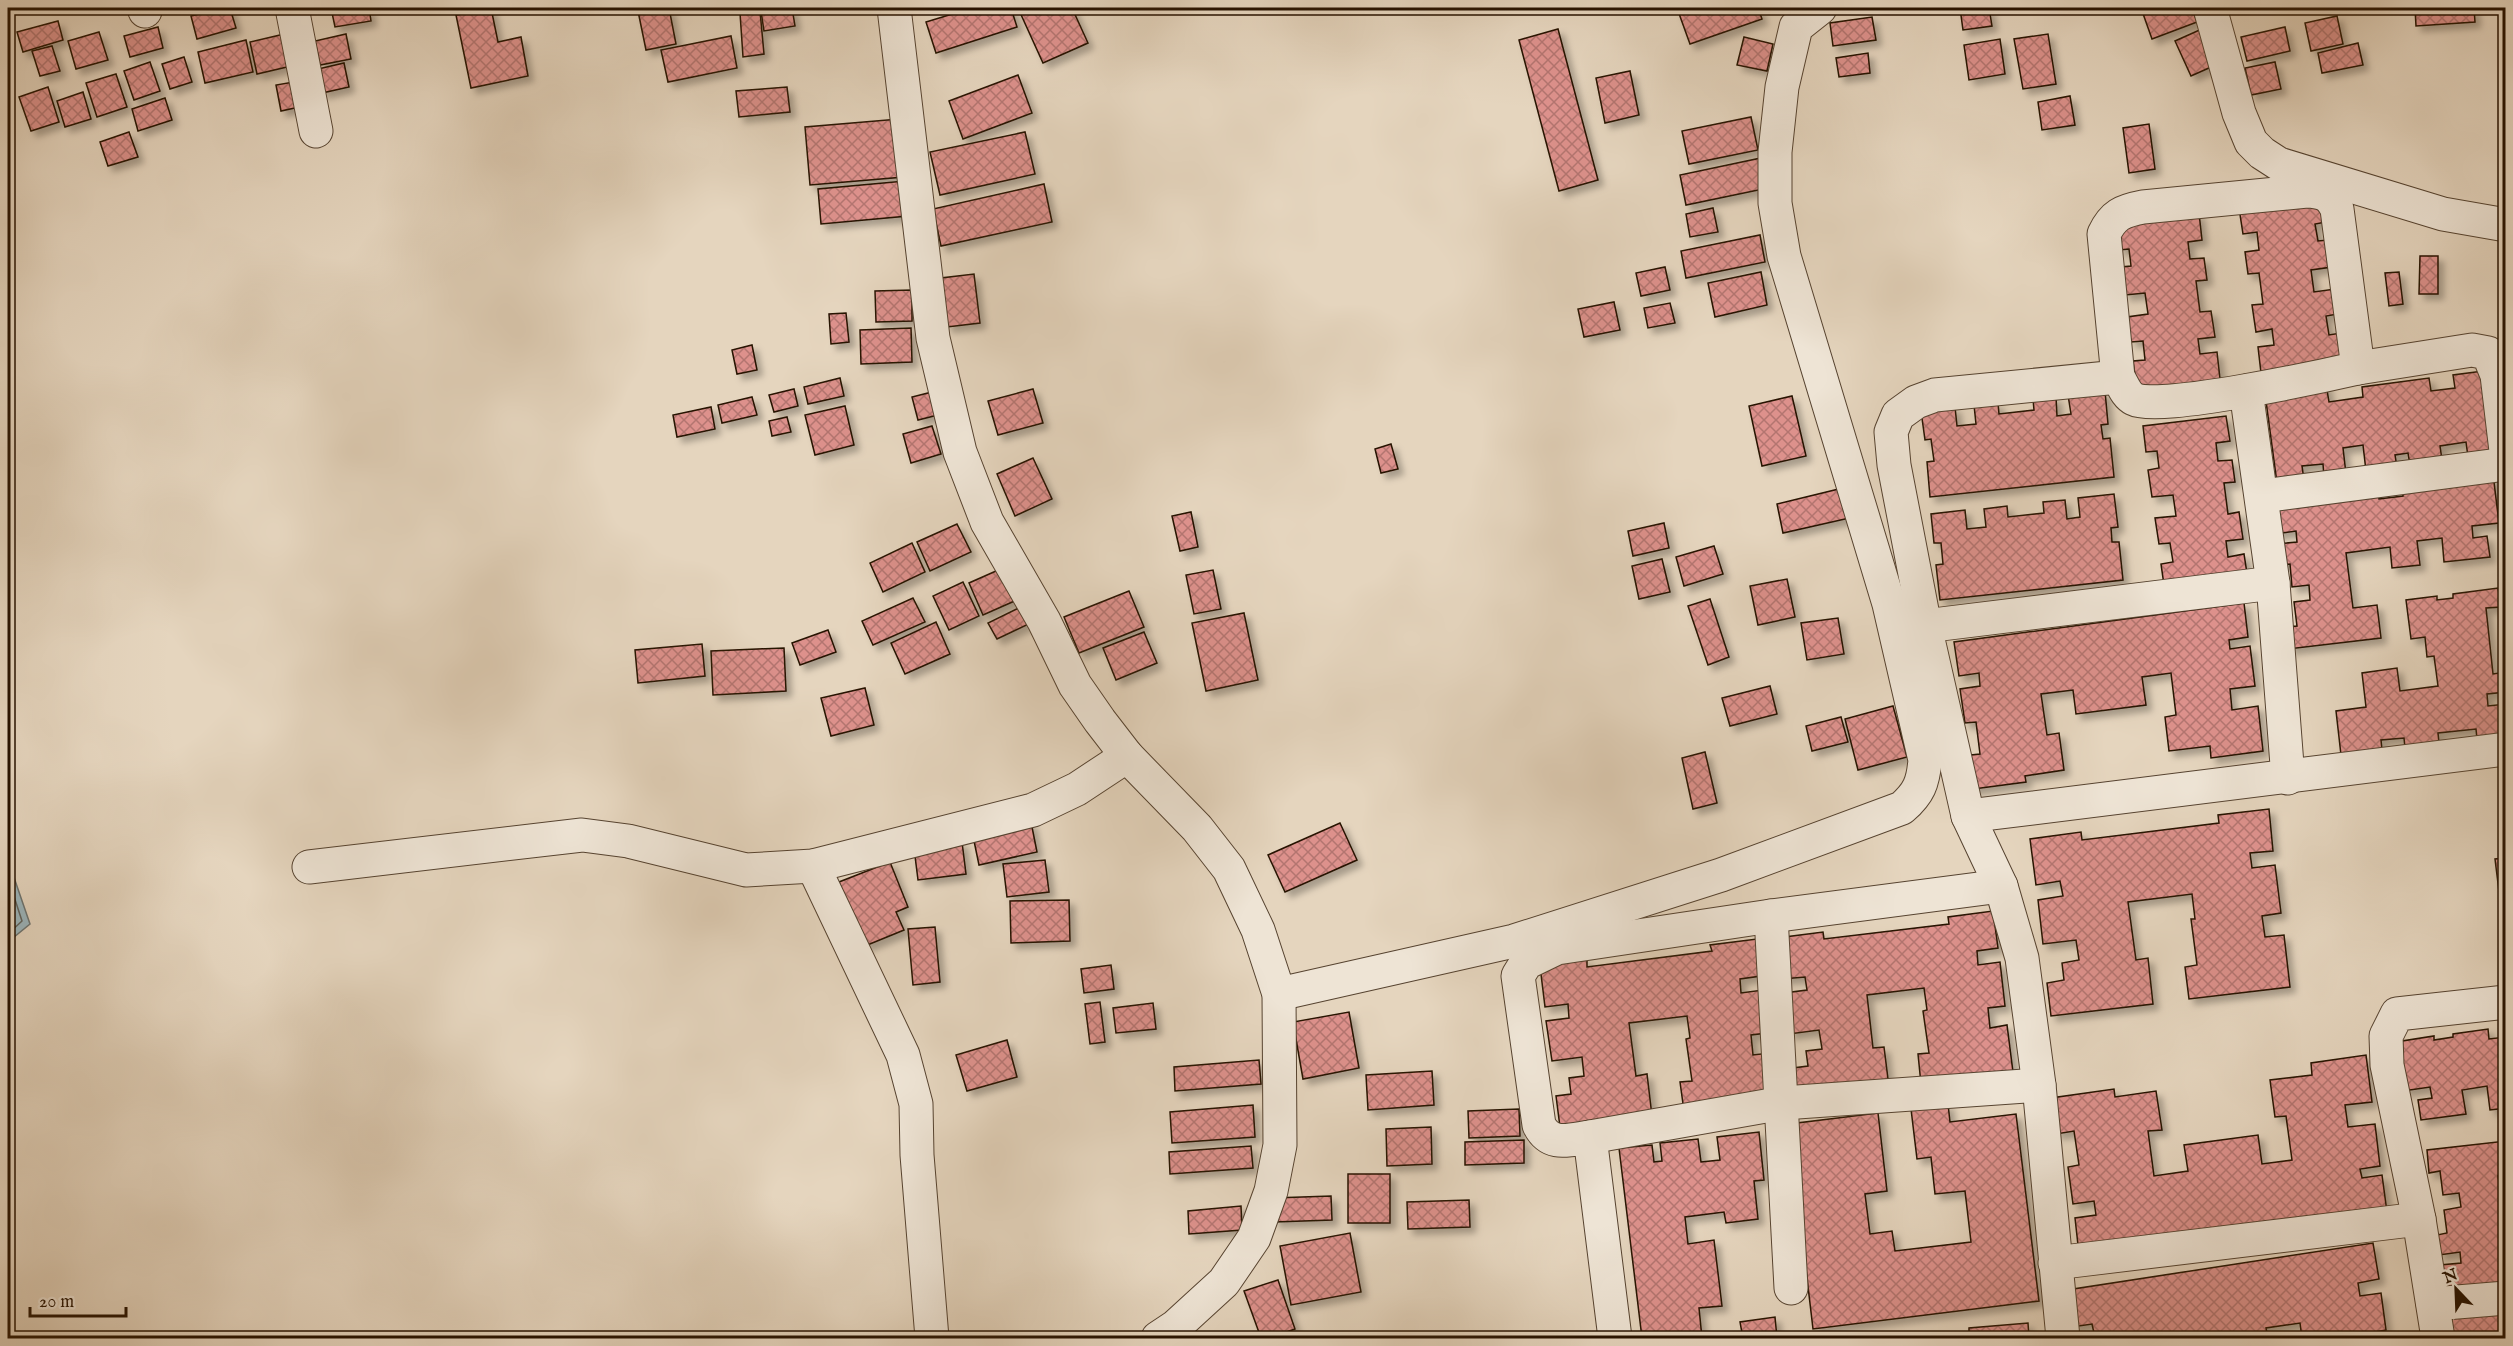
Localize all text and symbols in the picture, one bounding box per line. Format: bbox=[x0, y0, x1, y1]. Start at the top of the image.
north arrow bbox=[2426, 1259, 2486, 1319]
text: N bbox=[2440, 1265, 2461, 1289]
scale bar bbox=[30, 1280, 126, 1318]
text: 20 m bbox=[39, 1291, 74, 1314]

